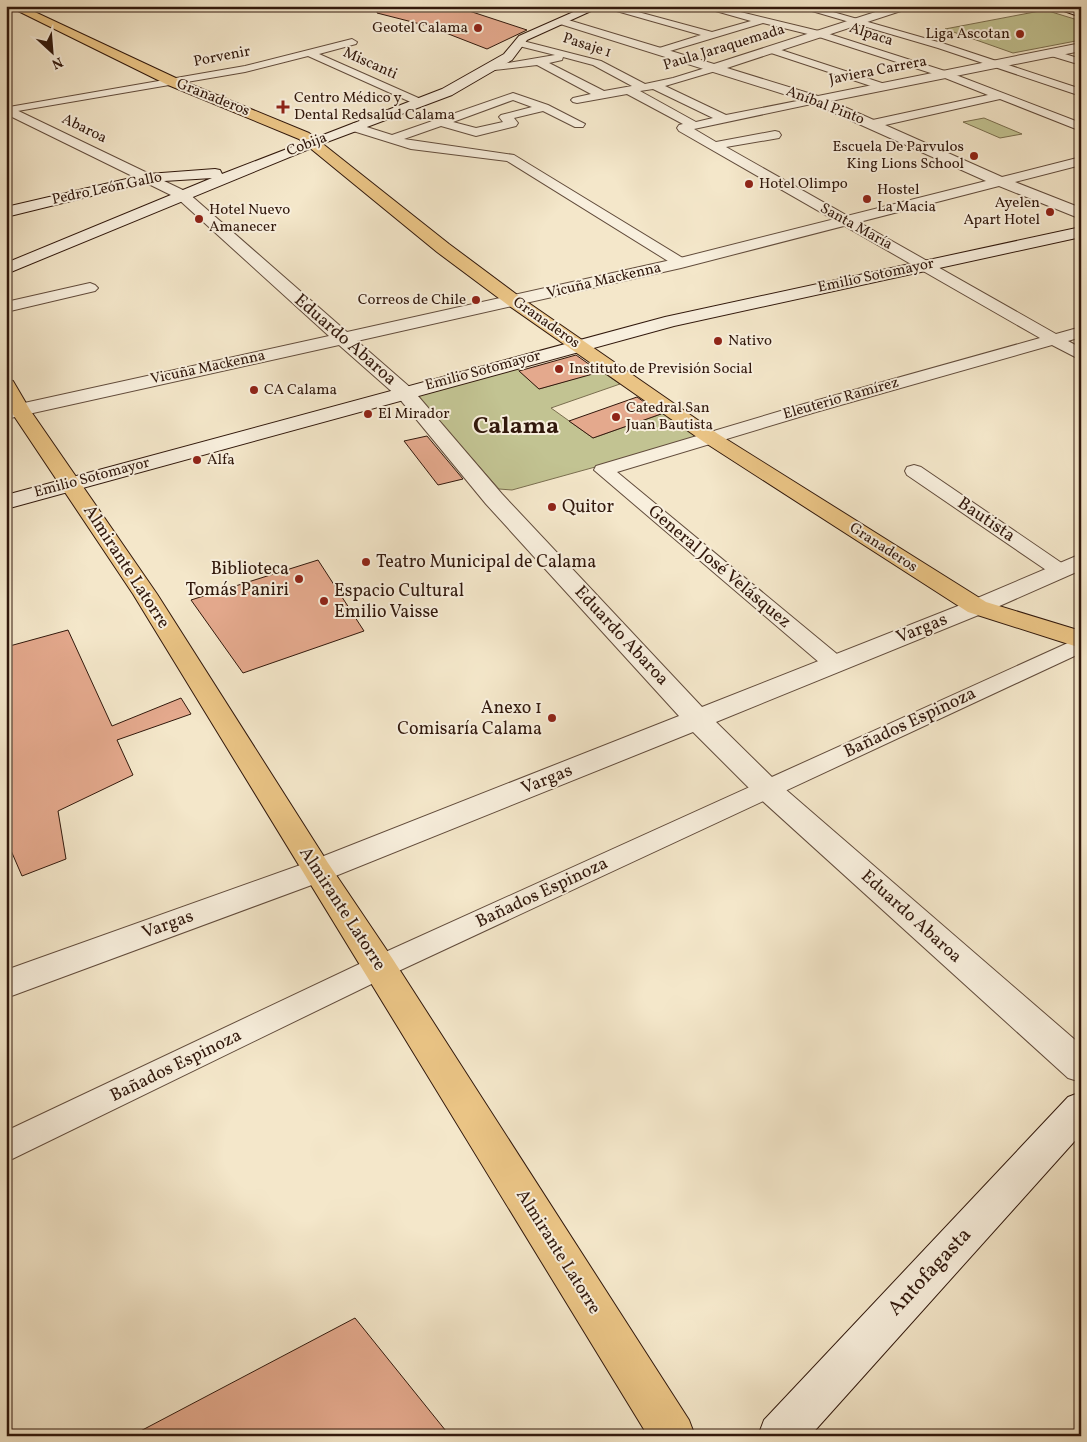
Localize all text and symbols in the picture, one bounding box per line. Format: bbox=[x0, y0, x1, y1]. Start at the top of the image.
place label: Geotel Calama bbox=[372, 18, 468, 39]
street label: Alpaca bbox=[846, 18, 896, 52]
street label: Paula Jaraquemada bbox=[661, 20, 787, 76]
marker: Geotel Calama bbox=[472, 22, 484, 34]
place label: Liga Ascotan bbox=[926, 24, 1010, 45]
north arrow bbox=[28, 28, 78, 78]
street label: Pasaje 1 bbox=[560, 28, 614, 64]
marker: Liga Ascotan bbox=[1014, 28, 1026, 40]
street label: Porvenir bbox=[192, 41, 252, 73]
street label: Miscanti bbox=[339, 43, 401, 85]
street label: Javiera Carrera bbox=[827, 51, 929, 91]
text: N bbox=[48, 52, 66, 73]
street label: Granaderos bbox=[173, 74, 253, 122]
street label: Aníbal Pinto bbox=[783, 81, 867, 131]
place label: Centro Médico y Dental Redsalud Calama bbox=[294, 88, 455, 126]
marker: Centro Médico y Dental Redsalud Calama bbox=[276, 100, 290, 114]
street label: Abaroa bbox=[58, 109, 110, 149]
street label: Cobija bbox=[284, 128, 330, 162]
place label: Escuela De Parvulos King Lions School bbox=[833, 137, 964, 175]
marker: Escuela De Parvulos King Lions School bbox=[968, 150, 980, 162]
street label: Pedro León Gallo bbox=[50, 167, 164, 211]
place label: Hotel Olimpo bbox=[759, 174, 848, 195]
marker: Hotel Olimpo bbox=[743, 178, 755, 190]
place label: Hostel La Macia bbox=[877, 180, 936, 218]
marker: Hostel La Macia bbox=[861, 193, 873, 205]
place label: Ayelen Apart Hotel bbox=[963, 193, 1040, 231]
street label: Santa María bbox=[816, 198, 896, 256]
place label: Hotel Nuevo Amanecer bbox=[209, 200, 290, 238]
marker: Ayelen Apart Hotel bbox=[1044, 206, 1056, 218]
marker: Hotel Nuevo Amanecer bbox=[193, 213, 205, 225]
street label: Emilio Sotomayor bbox=[816, 253, 936, 299]
street label: Vicuña Mackenna bbox=[545, 258, 663, 304]
street label: Eduardo Abaroa bbox=[288, 288, 402, 392]
place label: Correos de Chile bbox=[358, 290, 466, 311]
street label: Granaderos bbox=[508, 292, 584, 354]
marker: Correos de Chile bbox=[470, 294, 482, 306]
place label: Nativo bbox=[728, 331, 772, 352]
marker: Nativo bbox=[712, 335, 724, 347]
street label: Vicuña Mackenna bbox=[149, 346, 267, 390]
street label: Emilio Sotomayor bbox=[423, 346, 543, 396]
place label: Instituto de Previsión Social bbox=[569, 359, 753, 380]
marker: Instituto de Previsión Social bbox=[553, 363, 565, 375]
street label: Eleuterio Ramírez bbox=[781, 372, 901, 426]
place label: CA Calama bbox=[264, 380, 337, 401]
marker: CA Calama bbox=[248, 384, 260, 396]
place label: Catedral San Juan Bautista bbox=[626, 398, 713, 436]
place label: El Mirador bbox=[378, 404, 449, 425]
marker: El Mirador bbox=[362, 408, 374, 420]
district label: Calama bbox=[473, 410, 559, 444]
marker: Catedral San Juan Bautista bbox=[610, 411, 622, 423]
place label: Alfa bbox=[207, 450, 235, 471]
street label: Emilio Sotomayor bbox=[32, 453, 152, 503]
marker: Alfa bbox=[191, 454, 203, 466]
street label: Bautista bbox=[952, 491, 1020, 549]
place label: Quitor bbox=[562, 495, 614, 520]
street label: Almirante Latorre bbox=[77, 500, 175, 634]
street label: General José Velásquez bbox=[642, 500, 796, 634]
marker: Quitor bbox=[546, 501, 558, 513]
street label: Granaderos bbox=[845, 518, 921, 578]
place label: Teatro Municipal de Calama bbox=[376, 550, 596, 575]
marker: Teatro Municipal de Calama bbox=[360, 556, 372, 568]
place label: Biblioteca Tomás Paniri bbox=[185, 557, 289, 603]
marker: Biblioteca Tomás Paniri bbox=[293, 573, 305, 585]
place label: Espacio Cultural Emilio Vaisse bbox=[334, 579, 464, 625]
street label: Eduardo Abaroa bbox=[568, 580, 674, 692]
marker: Espacio Cultural Emilio Vaisse bbox=[318, 595, 330, 607]
street label: Vargas bbox=[893, 607, 951, 651]
street label: Bañados Espinoza bbox=[840, 681, 980, 765]
place label: Anexo 1 Comisaría Calama bbox=[397, 696, 542, 742]
marker: Anexo 1 Comisaría Calama bbox=[546, 712, 558, 724]
street label: Vargas bbox=[518, 758, 576, 802]
street label: Almirante Latorre bbox=[293, 842, 391, 976]
street label: Bañados Espinoza bbox=[472, 851, 612, 935]
street label: Eduardo Abaroa bbox=[855, 865, 967, 969]
street label: Vargas bbox=[139, 904, 197, 946]
street label: Bañados Espinoza bbox=[106, 1023, 246, 1109]
street label: Almirante Latorre bbox=[510, 1185, 606, 1319]
street label: Antofagasta bbox=[881, 1221, 979, 1323]

